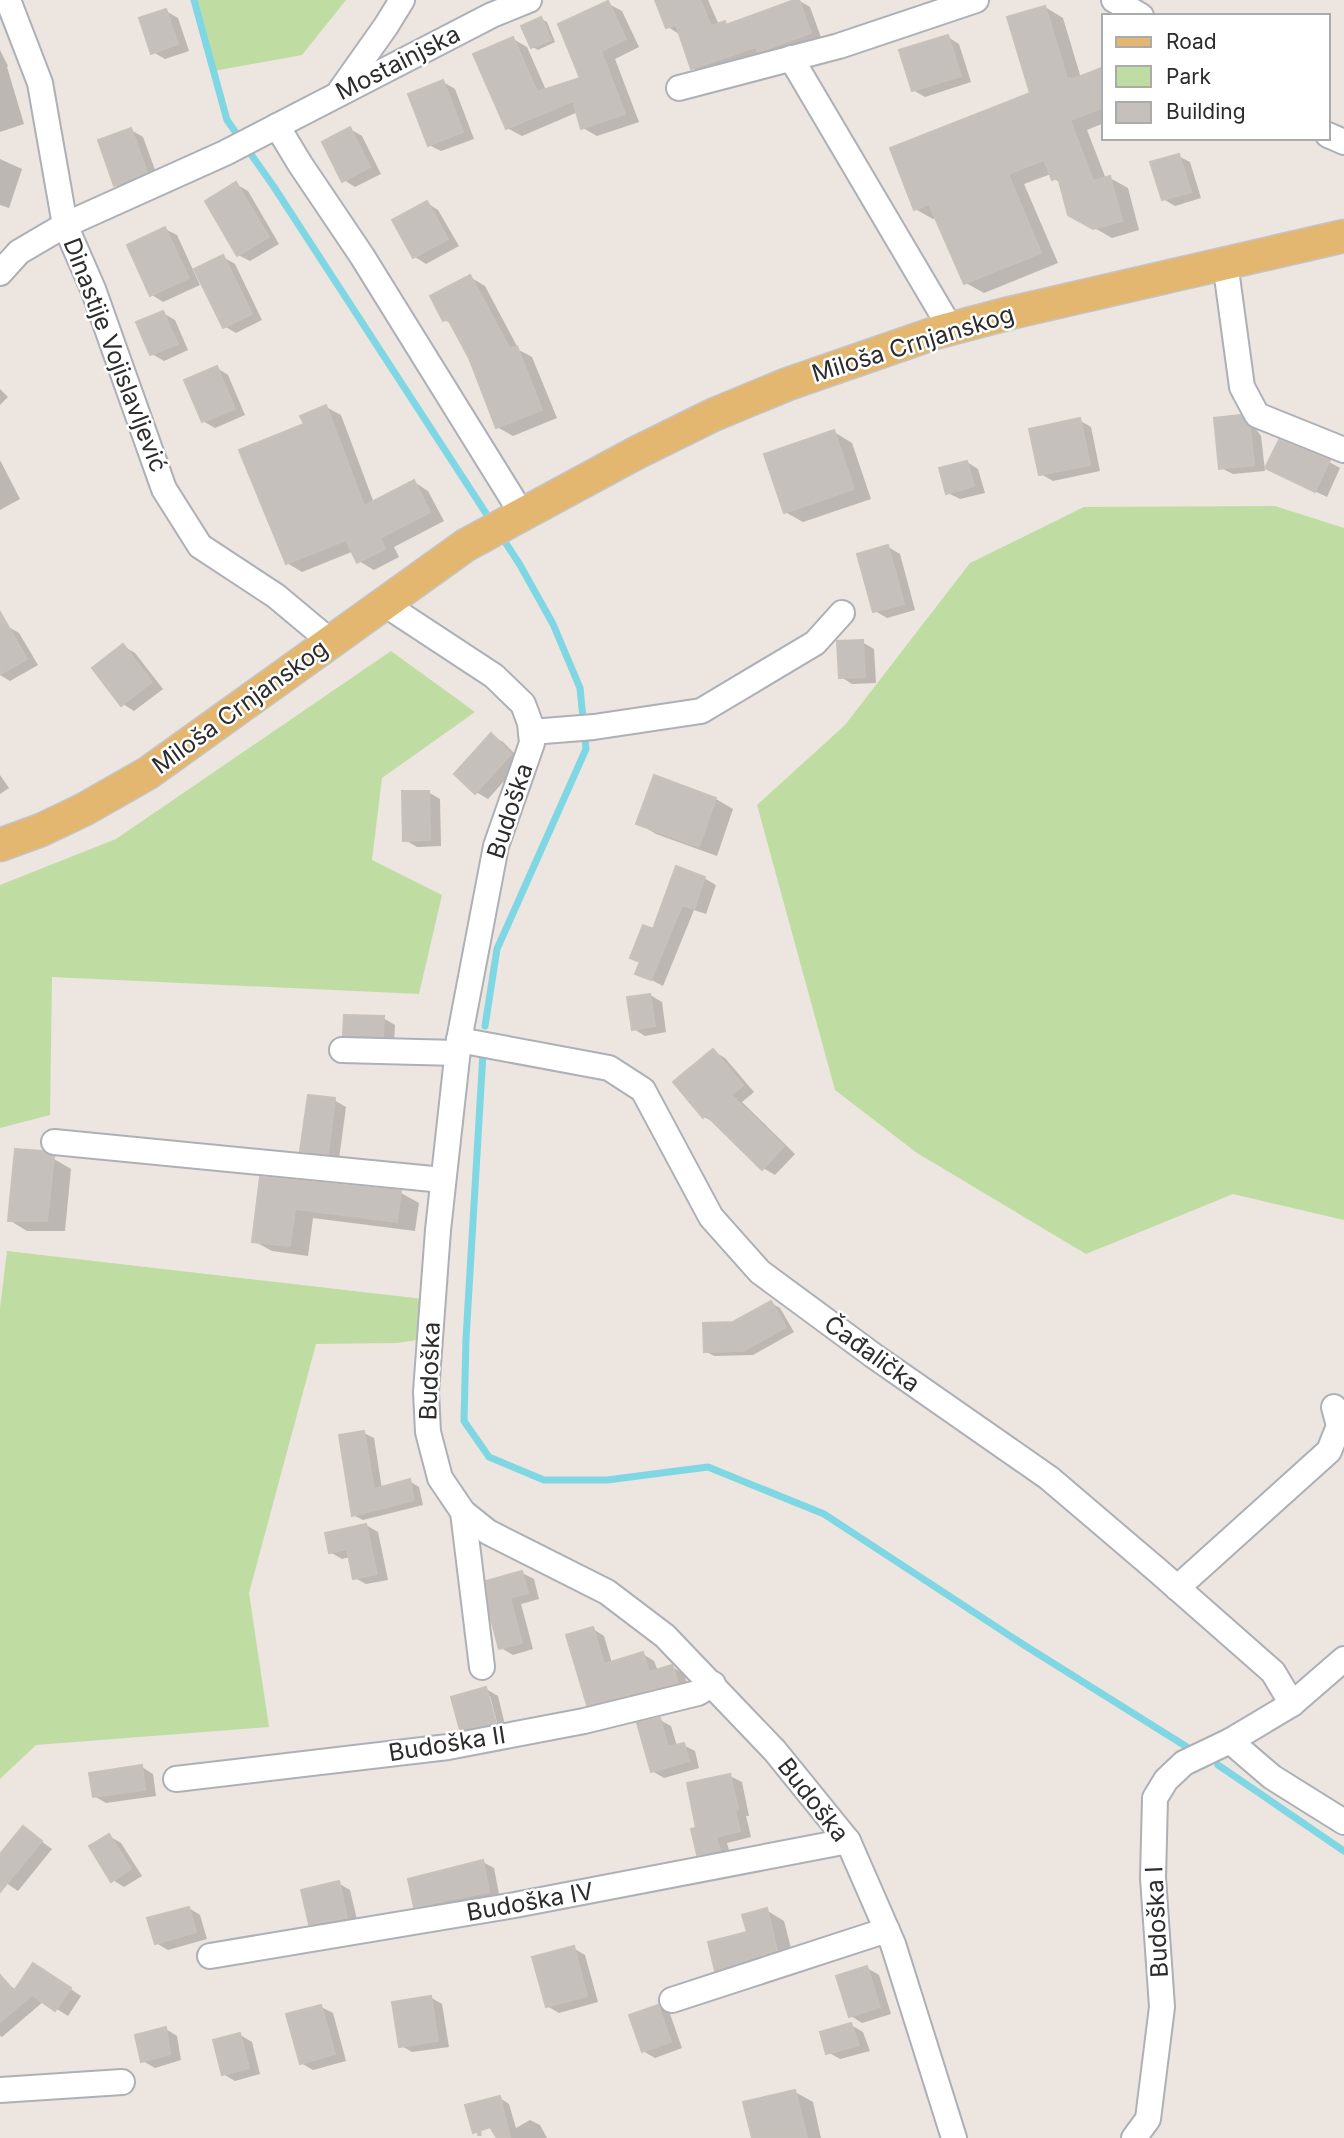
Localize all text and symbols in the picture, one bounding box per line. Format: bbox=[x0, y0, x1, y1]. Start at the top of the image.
legend bbox=[1102, 14, 1330, 140]
street label: Mostainjska bbox=[331, 19, 465, 106]
text: Road bbox=[1166, 29, 1217, 54]
text: Park bbox=[1166, 64, 1211, 89]
text: Building bbox=[1166, 99, 1246, 124]
street label: Dinastije Vojislavljević bbox=[57, 234, 174, 476]
street label: Miloša Crnjanskog bbox=[808, 299, 1017, 388]
street label: Miloša Crnjanskog bbox=[146, 633, 333, 780]
street label: Budoška bbox=[481, 760, 539, 862]
street label: Čađalička bbox=[819, 1308, 926, 1398]
street label: Budoška bbox=[413, 1321, 446, 1421]
street label: Budoška II bbox=[386, 1720, 507, 1767]
street label: Budoška bbox=[772, 1752, 855, 1847]
street label: Budoška I bbox=[1139, 1866, 1174, 1978]
street label: Budoška IV bbox=[464, 1876, 595, 1927]

